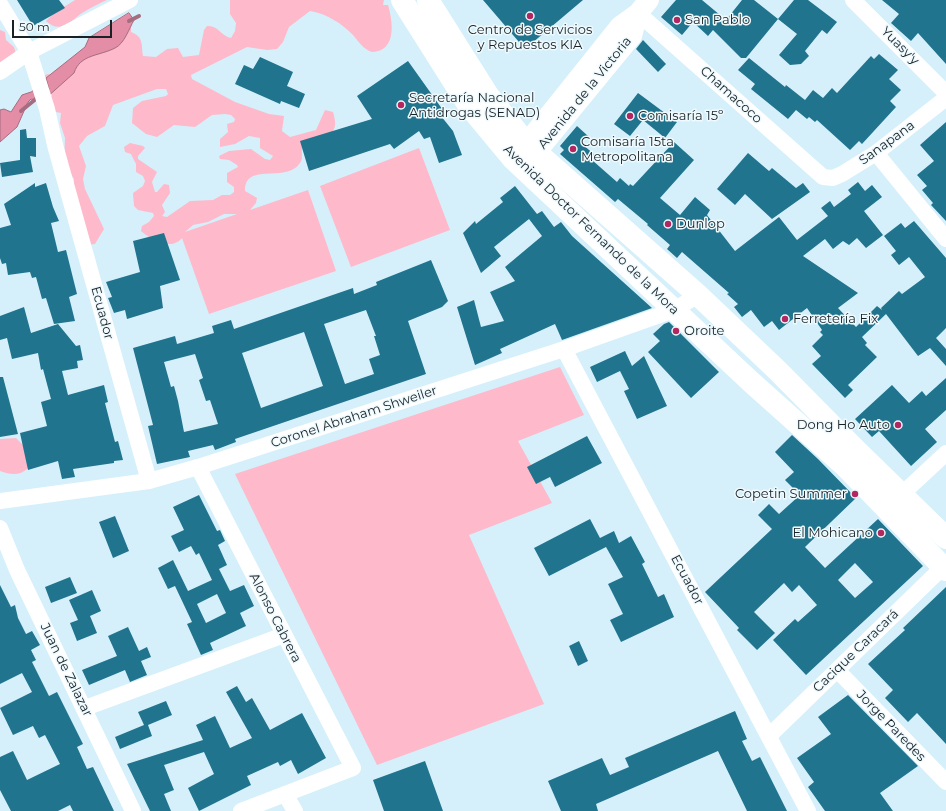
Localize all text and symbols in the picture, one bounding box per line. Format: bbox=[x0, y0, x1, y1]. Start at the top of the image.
marker: Centro de Servicios y Repuestos KIA bbox=[525, 11, 535, 21]
scale bar bbox=[14, 12, 114, 38]
place label: San Pablo bbox=[685, 12, 750, 28]
marker: San Pablo bbox=[672, 15, 682, 25]
text: 50 m bbox=[19, 19, 50, 34]
place label: Centro de Servicios y Repuestos KIA bbox=[468, 22, 592, 53]
street label: Yuasy'y bbox=[878, 24, 922, 68]
street label: Avenida de la Victoria bbox=[535, 34, 635, 152]
street label: Chamacoco bbox=[697, 63, 765, 127]
place label: Secretaría Nacional Antidrogas (SENAD) bbox=[409, 90, 540, 121]
marker: Secretaría Nacional Antidrogas (SENAD) bbox=[396, 100, 406, 110]
place label: Comisaría 15º bbox=[638, 108, 723, 124]
marker: Comisaría 15º bbox=[625, 111, 635, 121]
street label: Sanapana bbox=[856, 118, 918, 168]
place label: Comisaría 15ta Metropolitana bbox=[581, 134, 674, 165]
street label: Avenida Doctor Fernando de la Mora bbox=[500, 142, 682, 318]
marker: Comisaría 15ta Metropolitana bbox=[568, 144, 578, 154]
place label: Dunlop bbox=[676, 216, 725, 232]
marker: Dunlop bbox=[663, 219, 673, 229]
street label: Ecuador bbox=[87, 285, 117, 341]
place label: Ferretería Fix bbox=[793, 311, 878, 327]
marker: Ferretería Fix bbox=[780, 314, 790, 324]
place label: Oroite bbox=[684, 323, 724, 339]
marker: Oroite bbox=[671, 326, 681, 336]
street label: Coronel Abraham Shweiler bbox=[269, 383, 439, 451]
place label: Dong Ho Auto bbox=[797, 417, 890, 433]
marker: Dong Ho Auto bbox=[893, 420, 903, 430]
place label: Copetin Summer bbox=[735, 486, 847, 502]
marker: Copetin Summer bbox=[850, 489, 860, 499]
place label: El Mohicano bbox=[793, 525, 873, 541]
marker: El Mohicano bbox=[876, 528, 886, 538]
street label: Ecuador bbox=[667, 552, 707, 608]
street label: Alonso Cabrera bbox=[246, 571, 304, 665]
street label: Cacique Caracará bbox=[810, 606, 902, 696]
street label: Juan de Zalazar bbox=[37, 621, 95, 719]
street label: Jorge Paredes bbox=[853, 687, 929, 765]

